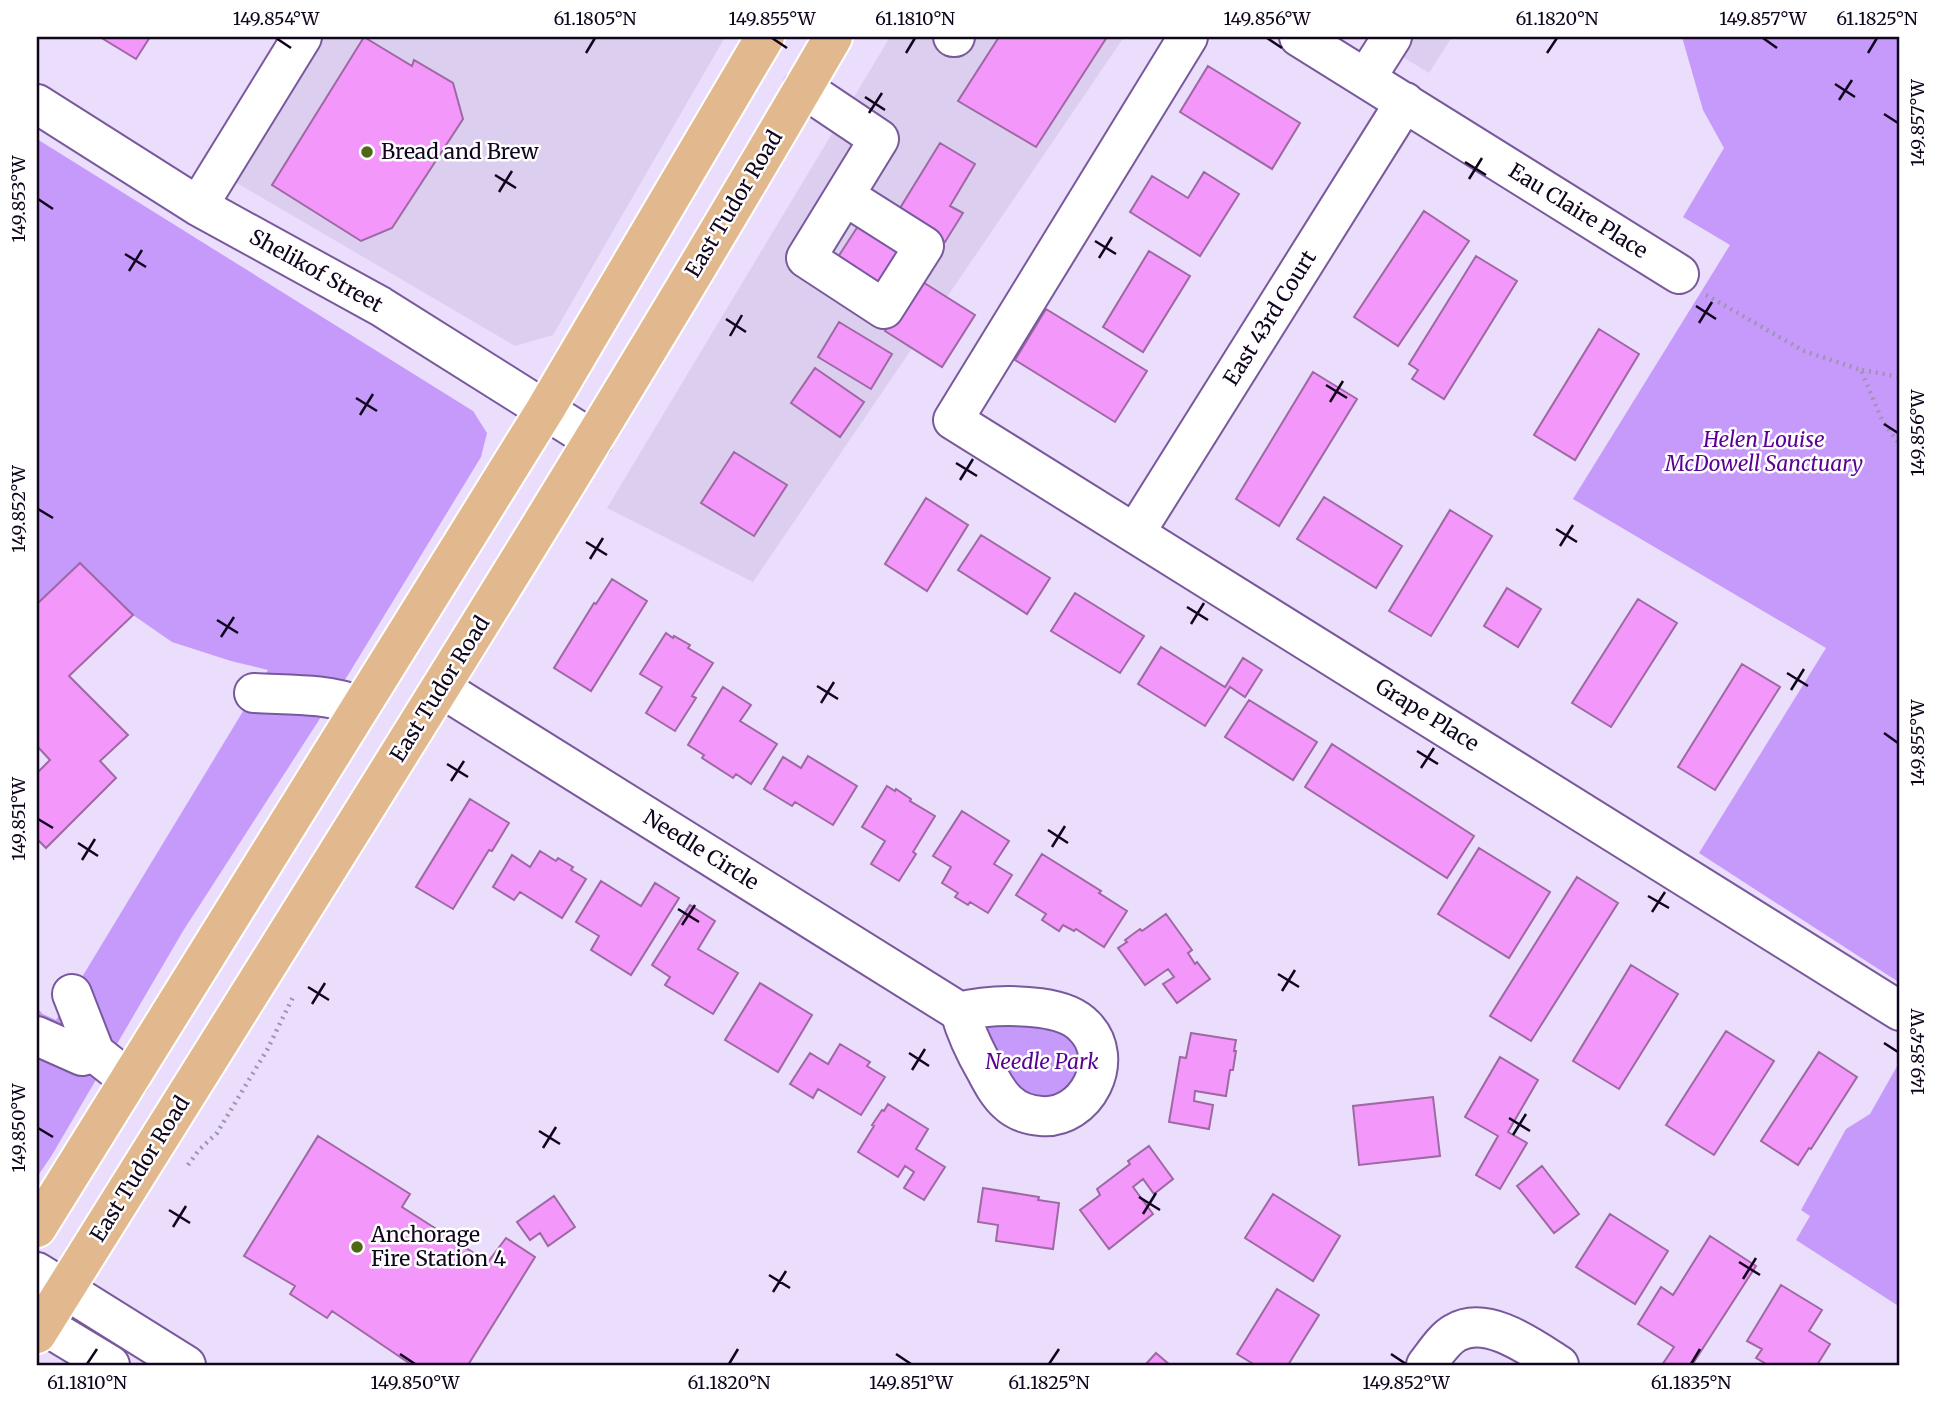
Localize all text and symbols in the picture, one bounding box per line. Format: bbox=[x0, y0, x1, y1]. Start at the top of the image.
text: 149.854°W bbox=[233, 7, 320, 30]
text: 61.1805°N bbox=[554, 7, 636, 30]
text: 149.855°W bbox=[729, 7, 816, 30]
text: 61.1810°N bbox=[875, 7, 955, 30]
text: 149.856°W bbox=[1223, 7, 1312, 30]
text: 61.1820°N bbox=[1515, 7, 1599, 30]
text: 149.857°W bbox=[1719, 7, 1808, 30]
text: 61.1825°N bbox=[1836, 7, 1918, 30]
text: 149.857°W bbox=[1906, 78, 1929, 167]
street label: East Tudor Road bbox=[679, 125, 788, 282]
place label: Bread and Brew bbox=[381, 138, 539, 165]
marker: Bread and Brew bbox=[359, 144, 375, 160]
text: 149.853°W bbox=[7, 155, 30, 242]
street label: Eau Claire Place bbox=[1504, 157, 1653, 264]
street label: Shelikof Street bbox=[245, 223, 388, 318]
street label: East 43rd Court bbox=[1217, 245, 1322, 390]
text: 149.856°W bbox=[1906, 388, 1929, 477]
park label: Helen Louise McDowell Sanctuary bbox=[1664, 426, 1863, 477]
text: 149.852°W bbox=[7, 464, 30, 553]
street label: East Tudor Road bbox=[384, 611, 495, 767]
street label: Grape Place bbox=[1370, 672, 1484, 757]
text: 149.855°W bbox=[1906, 699, 1929, 786]
text: 149.851°W bbox=[7, 776, 30, 861]
street label: Needle Circle bbox=[639, 803, 764, 896]
text: 149.854°W bbox=[1906, 1008, 1929, 1095]
park label: Needle Park bbox=[985, 1048, 1099, 1075]
text: 149.850°W bbox=[7, 1083, 30, 1172]
street label: East Tudor Road bbox=[84, 1091, 195, 1247]
place label: Anchorage Fire Station 4 bbox=[370, 1221, 506, 1272]
marker: Anchorage Fire Station 4 bbox=[349, 1239, 365, 1255]
text: 61.1810°N bbox=[47, 1371, 127, 1394]
text: 149.850°W bbox=[371, 1371, 460, 1394]
text: 61.1820°N bbox=[687, 1371, 771, 1394]
text: 149.851°W bbox=[869, 1371, 954, 1394]
text: 61.1825°N bbox=[1008, 1371, 1090, 1394]
text: 149.852°W bbox=[1362, 1371, 1451, 1394]
text: 61.1835°N bbox=[1651, 1371, 1731, 1394]

